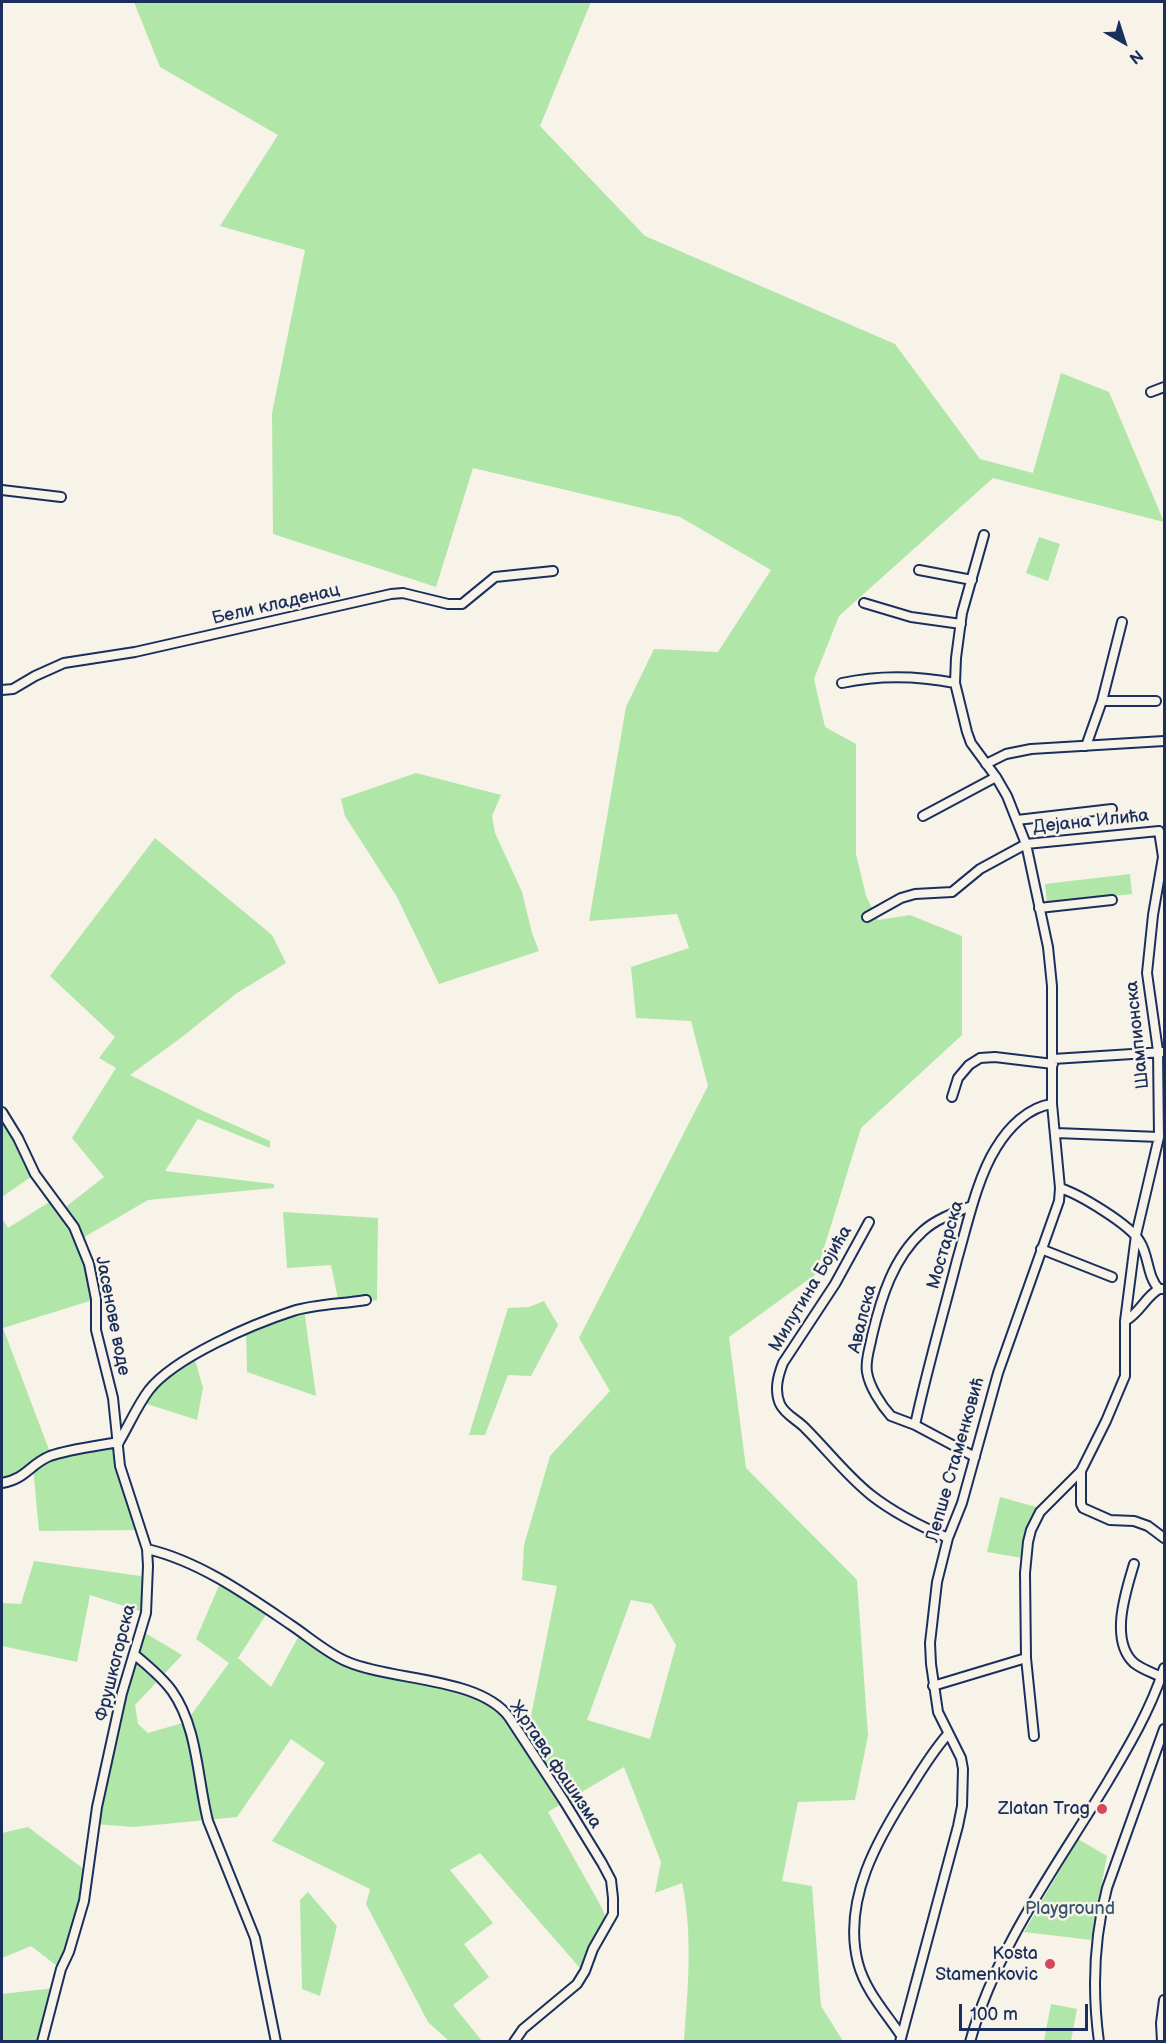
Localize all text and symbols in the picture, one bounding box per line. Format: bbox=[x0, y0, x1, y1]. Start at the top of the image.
north arrow bbox=[1094, 12, 1154, 72]
text: N bbox=[1125, 45, 1146, 68]
street label: Бели кладенац bbox=[210, 580, 342, 630]
street label: Дејана Илића bbox=[1032, 805, 1150, 839]
street label: Шампионска bbox=[1122, 980, 1154, 1090]
street label: Мостарска bbox=[923, 1198, 969, 1292]
street label: Милутина Бојића bbox=[765, 1222, 857, 1356]
street label: Јасенове воде bbox=[90, 1254, 134, 1378]
street label: Авалска bbox=[844, 1282, 882, 1356]
street label: Лепше Стаменковић bbox=[922, 1375, 990, 1545]
street label: Фрушкогорска bbox=[91, 1602, 141, 1724]
street label: Жртава фашизма bbox=[504, 1697, 606, 1833]
place label: Zlatan Trag bbox=[998, 1798, 1090, 1820]
marker: Zlatan Trag bbox=[1095, 1802, 1109, 1816]
park label: Playground bbox=[1025, 1898, 1115, 1920]
place label: Kosta Stamenkovic bbox=[935, 1943, 1038, 1986]
marker: Kosta Stamenkovic bbox=[1043, 1957, 1057, 1971]
scale bar bbox=[962, 1992, 1091, 2030]
text: 100 m bbox=[970, 2004, 1018, 2025]

